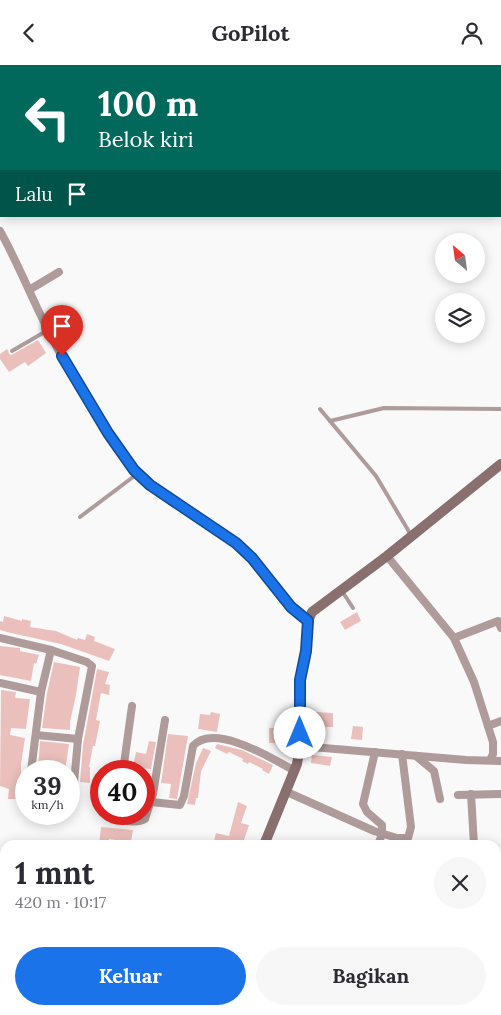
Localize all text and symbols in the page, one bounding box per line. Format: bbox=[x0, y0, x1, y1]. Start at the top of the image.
icon: back bbox=[15, 19, 43, 47]
text: GoPilot bbox=[211, 19, 290, 47]
icon: person bbox=[458, 19, 486, 47]
text: 100 m bbox=[98, 81, 198, 126]
icon: left bbox=[15, 85, 80, 150]
text: Belok kiri bbox=[98, 125, 194, 153]
icon: arrive bbox=[63, 180, 91, 208]
text: Lalu bbox=[15, 182, 53, 206]
north arrow bbox=[435, 233, 485, 283]
map controls bbox=[435, 233, 485, 343]
button: layers bbox=[435, 293, 485, 343]
pin bbox=[41, 305, 83, 356]
icon: arrive bbox=[48, 312, 76, 340]
position arrow bbox=[273, 706, 325, 758]
speed limit sign: 40 bbox=[90, 760, 155, 825]
text: 39 bbox=[33, 770, 62, 802]
text: km/h bbox=[31, 797, 64, 812]
text: 1 mnt bbox=[15, 854, 94, 892]
button: close bbox=[434, 857, 486, 909]
text: 420 m · 10:17 bbox=[15, 892, 106, 912]
button: Keluar bbox=[15, 947, 246, 1005]
button: Bagikan bbox=[256, 947, 486, 1005]

